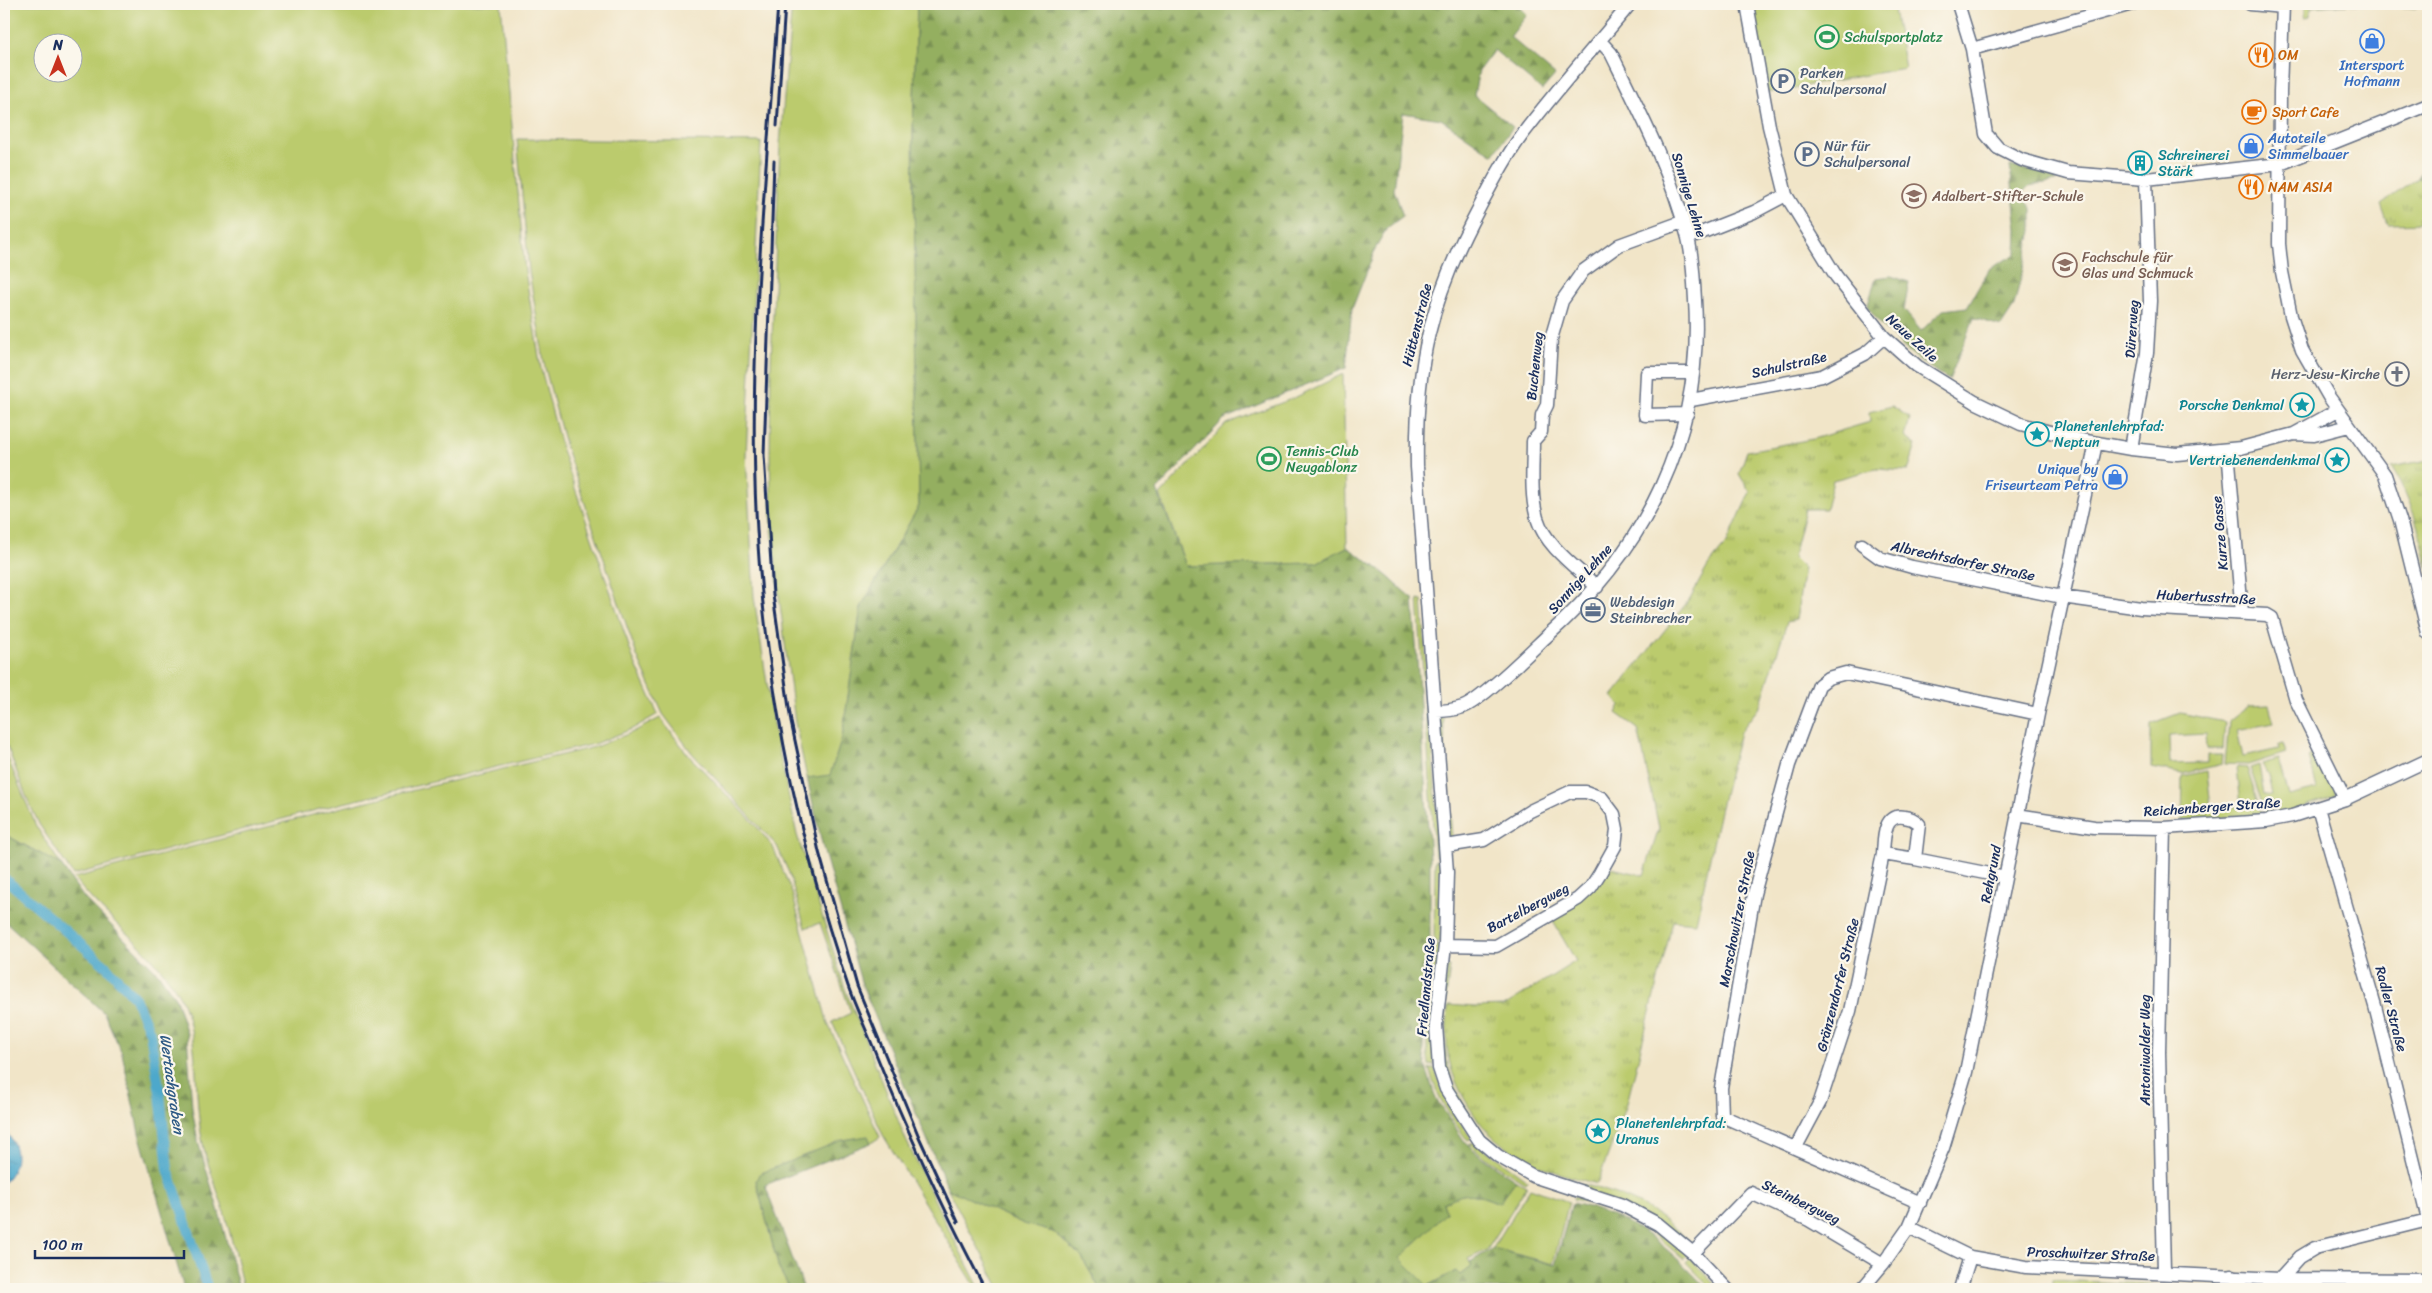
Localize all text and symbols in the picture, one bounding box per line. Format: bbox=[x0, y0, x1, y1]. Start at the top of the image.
sports icon: Schulsportplatz bbox=[1814, 24, 1840, 50]
place label: Schulsportplatz bbox=[1844, 25, 1943, 50]
shop icon: Intersport Hofmann bbox=[2359, 28, 2385, 54]
north arrow bbox=[32, 32, 82, 82]
text: N bbox=[52, 33, 63, 58]
restaurant icon: OM bbox=[2248, 42, 2274, 68]
place label: OM bbox=[2278, 43, 2299, 68]
place label: Intersport Hofmann bbox=[2339, 53, 2404, 94]
place label: Parken Schulpersonal bbox=[1800, 61, 1887, 102]
parking icon: Parken Schulpersonal bbox=[1770, 68, 1796, 94]
cafe icon: Sport Cafe bbox=[2241, 99, 2267, 125]
place label: Sport Cafe bbox=[2272, 100, 2339, 125]
place label: Autoteile Simmelbauer bbox=[2267, 126, 2350, 167]
shop icon: Autoteile Simmelbauer bbox=[2238, 133, 2264, 159]
place label: Nür für Schulpersonal bbox=[1824, 134, 1911, 175]
parking icon: Nür für Schulpersonal bbox=[1794, 141, 1820, 167]
place label: Schreinerei Stärk bbox=[2158, 143, 2230, 184]
street label: Sonnige Lehne bbox=[1664, 149, 1714, 241]
building icon: Schreinerei Stärk bbox=[2127, 150, 2153, 176]
restaurant icon: NAM ASIA bbox=[2238, 174, 2264, 200]
place label: NAM ASIA bbox=[2268, 175, 2333, 200]
school or university icon: Adalbert-Stifter-Schule bbox=[1901, 183, 1927, 209]
place label: Adalbert-Stifter-Schule bbox=[1931, 184, 2084, 209]
place label: Fachschule für Glas und Schmuck bbox=[2082, 245, 2194, 286]
school or university icon: Fachschule für Glas und Schmuck bbox=[2052, 252, 2078, 278]
street label: Hüttenstraße bbox=[1395, 281, 1439, 369]
street label: Dürerweg bbox=[2117, 299, 2147, 359]
street label: Neue Zeile bbox=[1880, 307, 1944, 369]
street label: Buchenweg bbox=[1519, 330, 1551, 402]
street label: Schulstraße bbox=[1749, 344, 1829, 386]
church icon: Herz-Jesu-Kirche bbox=[2384, 361, 2410, 387]
place label: Herz-Jesu-Kirche bbox=[2271, 362, 2380, 387]
place icon: Porsche Denkmal bbox=[2289, 392, 2315, 418]
place label: Porsche Denkmal bbox=[2179, 393, 2285, 418]
place label: Planetenlehrpfad: Neptun bbox=[2054, 414, 2165, 455]
place icon: Planetenlehrpfad: Neptun bbox=[2024, 421, 2050, 447]
place label: Tennis-Club Neugablonz bbox=[1286, 439, 1359, 480]
sports icon: Tennis-Club Neugablonz bbox=[1256, 446, 1282, 472]
place icon: Vertriebenendenkmal bbox=[2324, 447, 2350, 473]
place label: Vertriebenendenkmal bbox=[2189, 448, 2321, 473]
place label: Unique by Friseurteam Petra bbox=[1985, 457, 2099, 498]
shop icon: Unique by Friseurteam Petra bbox=[2102, 464, 2128, 490]
street label: Kurze Gasse bbox=[2204, 495, 2236, 571]
street label: Albrechtsdorfer Straße bbox=[1888, 533, 2037, 588]
street label: Sonnige Lehne bbox=[1541, 538, 1619, 620]
street label: Hubertusstraße bbox=[2156, 582, 2256, 612]
place label: Webdesign Steinbrecher bbox=[1610, 590, 1692, 631]
office icon: Webdesign Steinbrecher bbox=[1580, 597, 1606, 623]
street label: Reichenberger Straße bbox=[2143, 790, 2281, 824]
street label: Rehgrund bbox=[1973, 841, 2009, 905]
street label: Marschowitzer Straße bbox=[1712, 849, 1762, 989]
street label: Bartelbergweg bbox=[1482, 876, 1574, 940]
street label: Gränzendorfer Straße bbox=[1809, 915, 1867, 1055]
street label: Friedlandstraße bbox=[1409, 936, 1443, 1038]
street label: Radler Straße bbox=[2368, 963, 2414, 1055]
street label: Antoniwalder Weg bbox=[2133, 994, 2158, 1107]
water label: Wertachgraben bbox=[152, 1033, 192, 1137]
place label: Planetenlehrpfad: Uranus bbox=[1616, 1111, 1727, 1152]
place icon: Planetenlehrpfad: Uranus bbox=[1585, 1118, 1611, 1144]
street label: Steinbergweg bbox=[1758, 1172, 1844, 1232]
scale bar bbox=[35, 1228, 184, 1260]
text: 100 m bbox=[42, 1232, 83, 1258]
street label: Proschwitzer Straße bbox=[2027, 1239, 2155, 1269]

